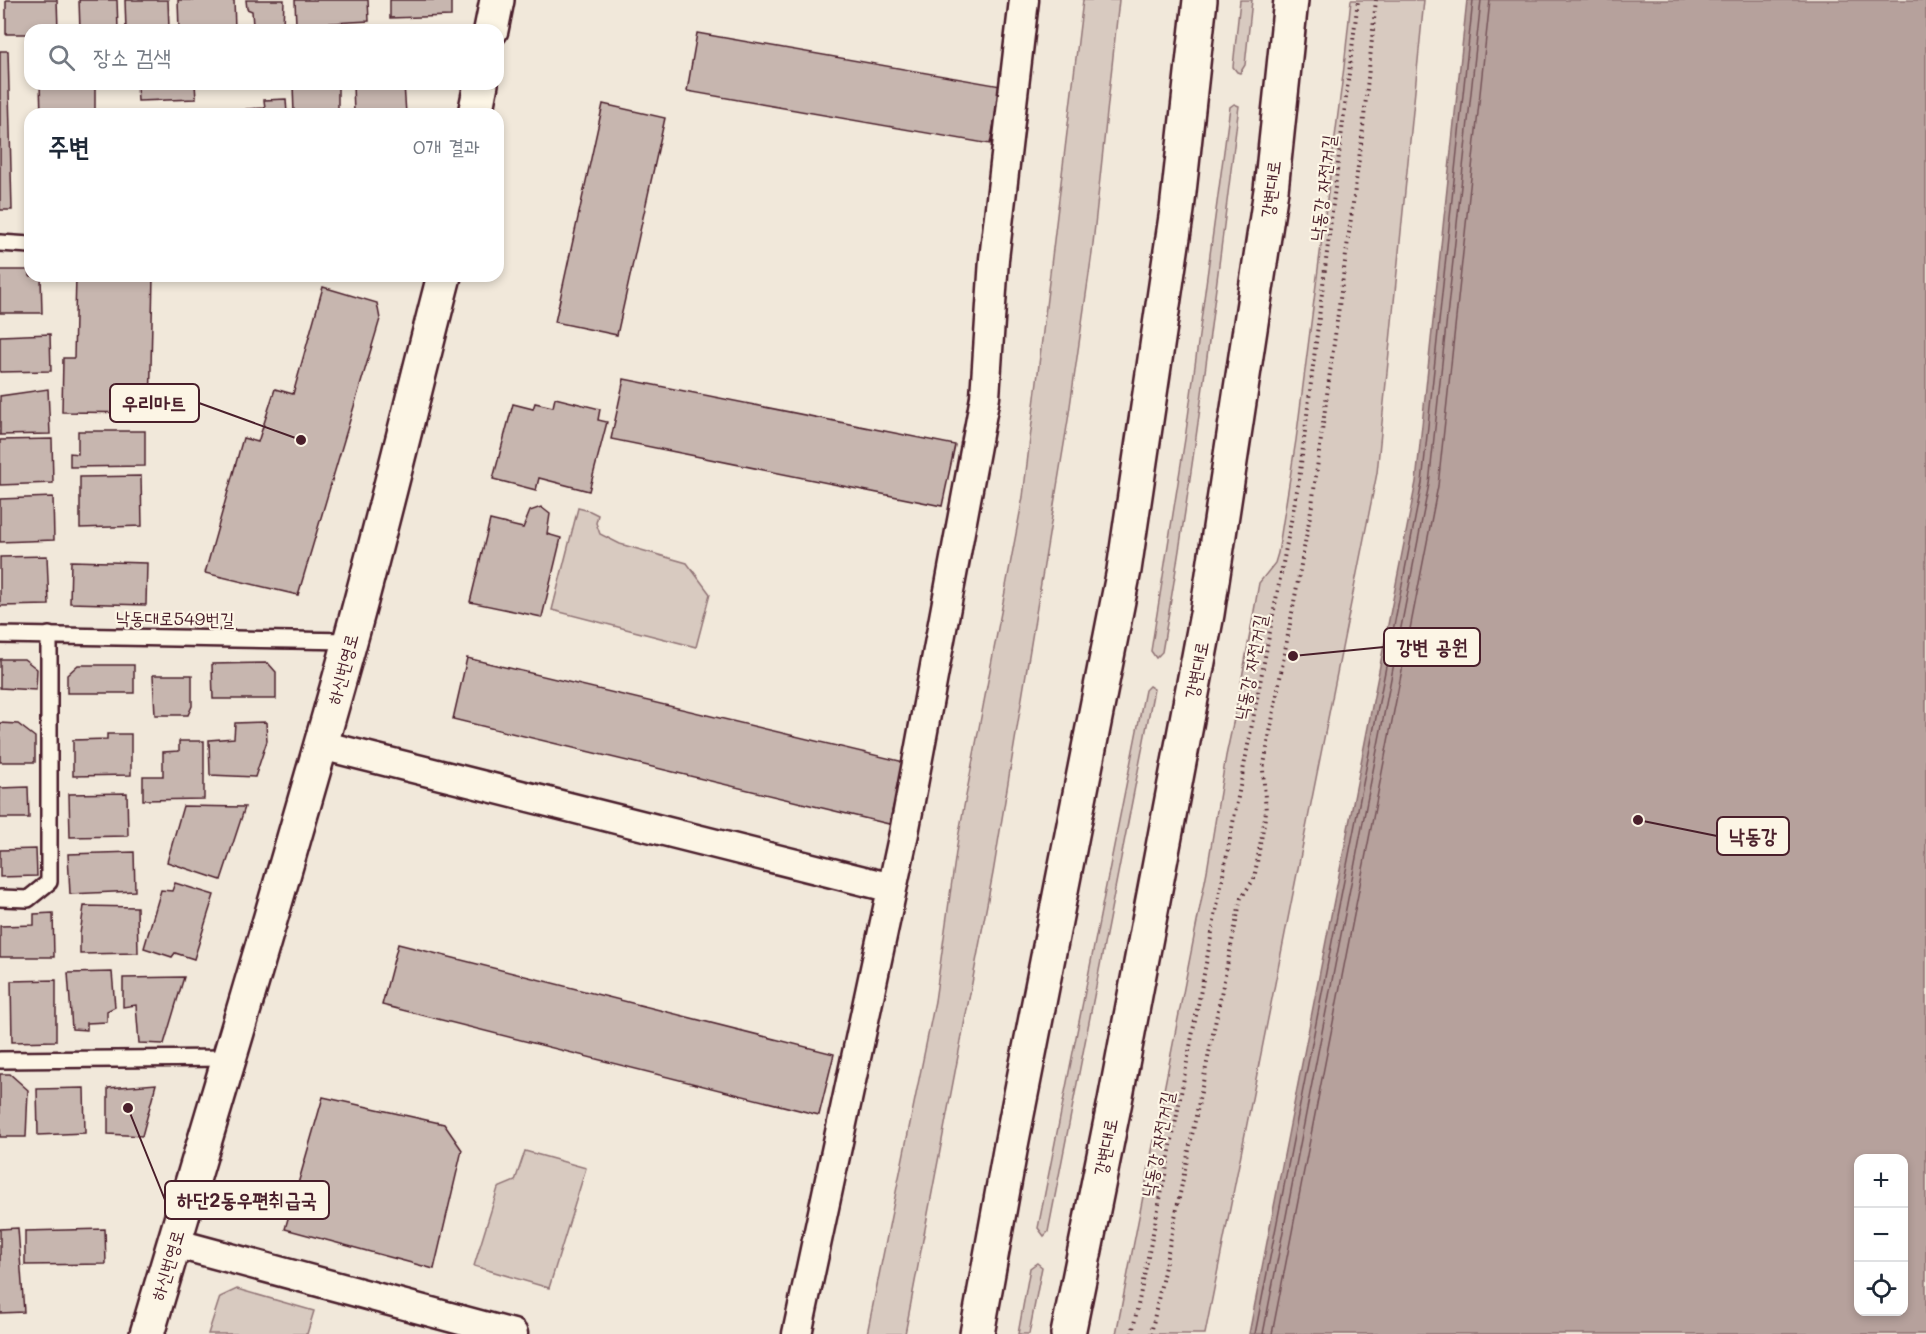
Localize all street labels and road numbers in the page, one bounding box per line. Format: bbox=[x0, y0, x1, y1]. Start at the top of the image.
street label: 낙동강 자전거길 bbox=[1304, 133, 1341, 243]
street label: 강변대로 bbox=[1255, 159, 1285, 219]
street label: 낙동대로549번길 bbox=[115, 605, 235, 631]
street label: 낙동강 자전거길 bbox=[1228, 612, 1272, 722]
street label: 하신번영로 bbox=[321, 631, 363, 707]
street label: 강변대로 bbox=[1179, 639, 1213, 701]
street label: 낙동강 자전거길 bbox=[1135, 1089, 1179, 1199]
street label: 강변대로 bbox=[1088, 1116, 1122, 1178]
street label: 하신번영로 bbox=[145, 1227, 189, 1303]

